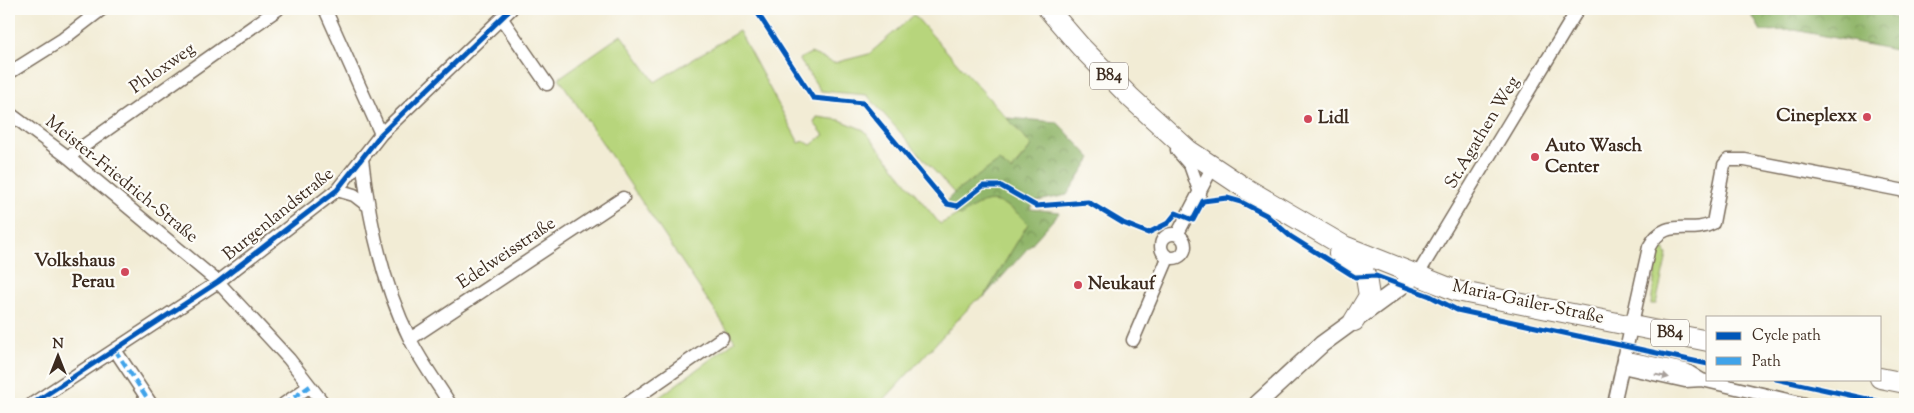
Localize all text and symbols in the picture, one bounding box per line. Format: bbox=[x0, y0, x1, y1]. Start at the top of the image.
street label: Phloxweg bbox=[125, 37, 201, 101]
road number: B84 bbox=[1090, 62, 1128, 90]
street label: St.Agathen Weg bbox=[1439, 72, 1527, 194]
place label: Cineplexx bbox=[1776, 104, 1857, 130]
place label: Lidl bbox=[1318, 106, 1350, 132]
street label: Meister-Friedrich-Straße bbox=[39, 110, 203, 250]
marker: Cineplexx bbox=[1861, 111, 1873, 123]
marker: Lidl bbox=[1302, 113, 1314, 125]
place label: Auto Wasch Center bbox=[1545, 134, 1643, 181]
marker: Auto Wasch Center bbox=[1529, 151, 1541, 163]
street label: Burgenlandstraße bbox=[218, 162, 340, 268]
street label: Edelweisstraße bbox=[453, 211, 561, 297]
place label: Volkshaus Perau bbox=[34, 249, 116, 296]
marker: Volkshaus Perau bbox=[119, 266, 131, 278]
place label: Neukauf bbox=[1088, 272, 1157, 298]
street label: Maria-Gailer-Straße bbox=[1450, 274, 1606, 332]
marker: Neukauf bbox=[1072, 279, 1084, 291]
legend bbox=[1706, 316, 1882, 380]
road number: B84 bbox=[1651, 319, 1689, 346]
text: Cycle path bbox=[1752, 326, 1821, 347]
north arrow bbox=[32, 330, 82, 380]
text: N bbox=[52, 335, 64, 355]
text: Path bbox=[1752, 352, 1781, 373]
one-way arrow bbox=[1654, 372, 1669, 380]

